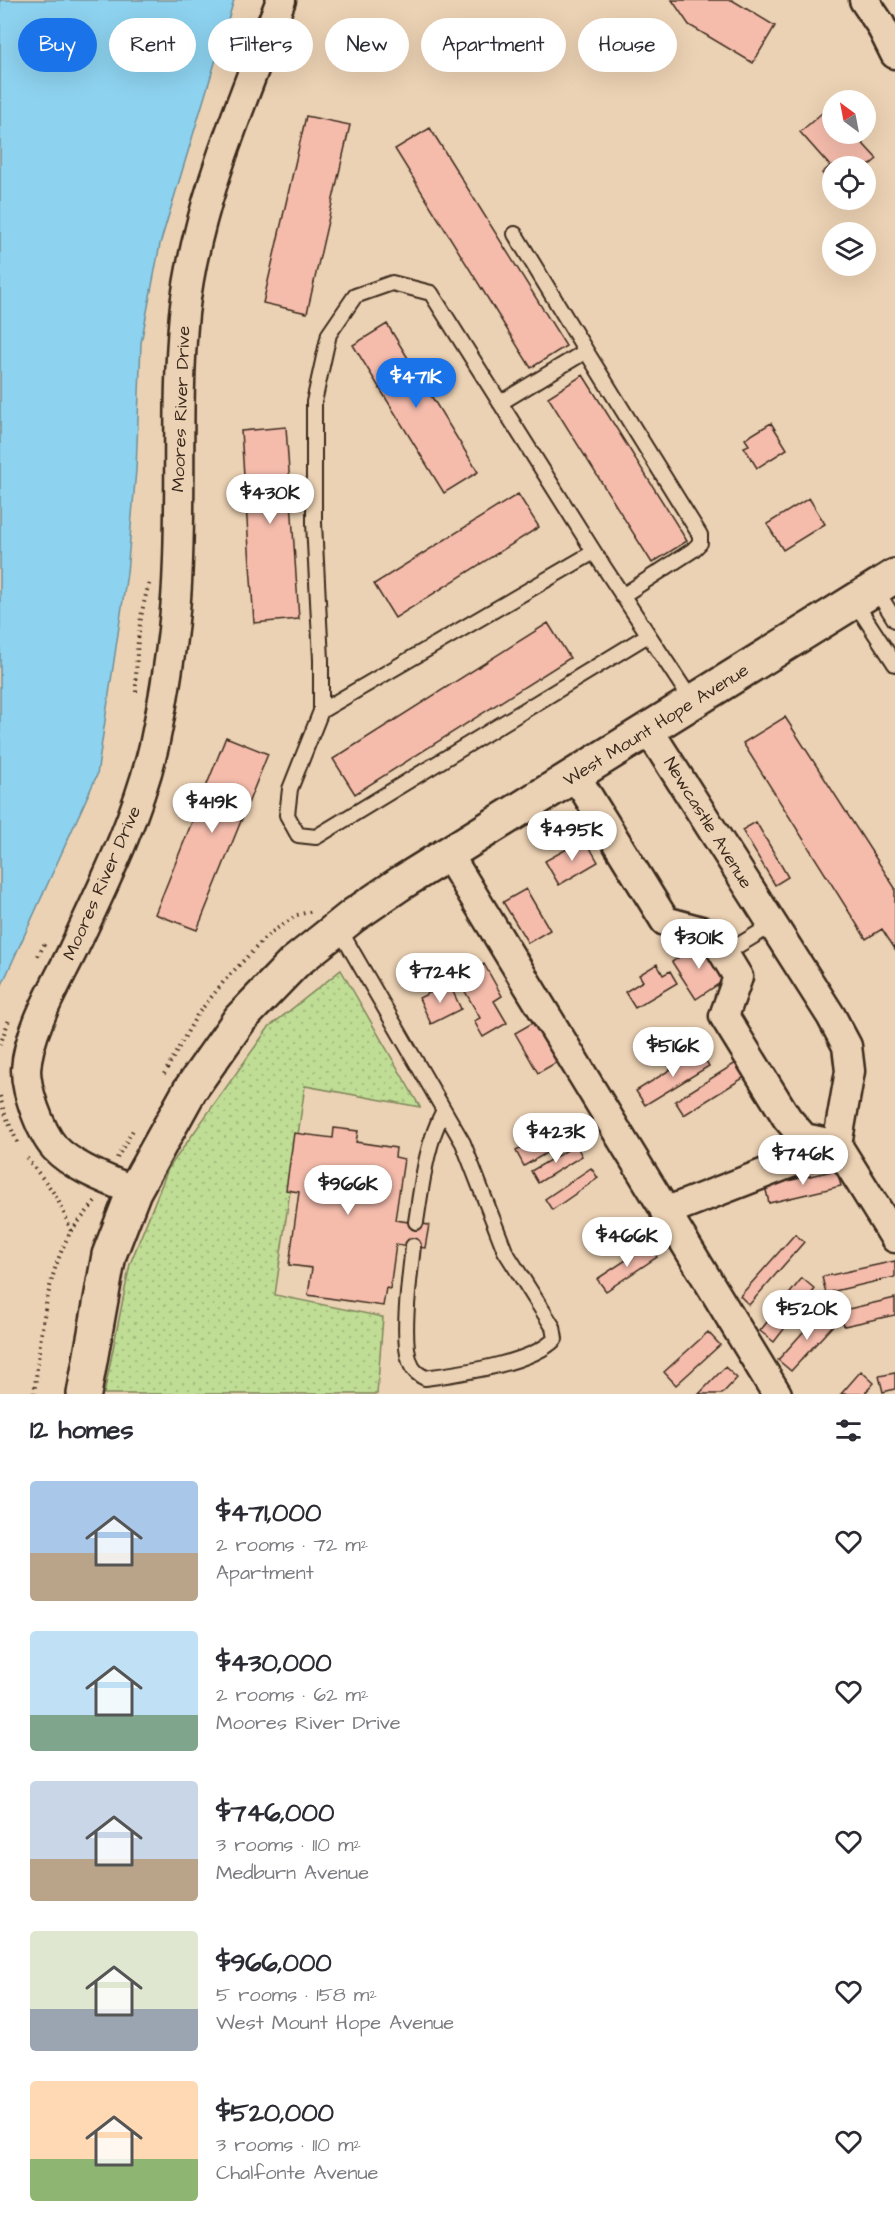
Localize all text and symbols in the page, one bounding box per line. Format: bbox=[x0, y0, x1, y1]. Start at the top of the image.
chip: Buy bbox=[18, 18, 97, 72]
chip: Rent bbox=[109, 18, 196, 72]
chip: Filters bbox=[208, 18, 313, 72]
chip: New bbox=[325, 18, 409, 72]
chip: Apartment bbox=[421, 18, 566, 72]
chip: House bbox=[578, 18, 677, 72]
north arrow bbox=[822, 90, 876, 144]
map controls bbox=[822, 90, 876, 276]
button: locate bbox=[822, 156, 876, 210]
button: layers bbox=[822, 222, 876, 276]
street label: Moores River Drive bbox=[166, 325, 196, 492]
pin: $471K bbox=[374, 358, 458, 409]
text: $471K bbox=[390, 363, 442, 391]
pin: $430K bbox=[228, 474, 312, 525]
text: $430K bbox=[240, 479, 300, 507]
street label: West Mount Hope Avenue bbox=[559, 657, 754, 792]
street label: Newcastle Avenue bbox=[657, 752, 759, 894]
pin: $419K bbox=[170, 783, 254, 834]
text: $419K bbox=[187, 788, 237, 816]
street label: Moores River Drive bbox=[57, 802, 147, 964]
pin: $495K bbox=[530, 811, 614, 862]
text: $495K bbox=[541, 816, 603, 844]
pin: $301K bbox=[657, 919, 741, 970]
text: $301K bbox=[675, 924, 723, 952]
pin: $724K bbox=[398, 953, 482, 1004]
text: $724K bbox=[410, 958, 470, 986]
pin: $516K bbox=[631, 1027, 715, 1078]
text: $516K bbox=[647, 1032, 699, 1060]
pin: $423K bbox=[514, 1113, 598, 1164]
text: $423K bbox=[527, 1118, 585, 1146]
pin: $746K bbox=[761, 1135, 845, 1186]
text: $746K bbox=[772, 1140, 834, 1168]
pin: $966K bbox=[306, 1165, 390, 1216]
text: $966K bbox=[318, 1170, 378, 1198]
pin: $466K bbox=[585, 1217, 669, 1268]
text: $466K bbox=[596, 1222, 658, 1250]
pin: $520K bbox=[765, 1290, 849, 1341]
text: $520K bbox=[776, 1295, 838, 1323]
text: 12 homes bbox=[30, 1412, 133, 1448]
icon: filters bbox=[832, 1414, 865, 1447]
text: $471,000 bbox=[216, 1495, 321, 1531]
icon: home bbox=[78, 1505, 150, 1577]
icon: heart bbox=[832, 1525, 865, 1558]
text: 2 rooms · 72 m² bbox=[216, 1531, 368, 1559]
text: Apartment bbox=[216, 1559, 314, 1587]
text: $430,000 bbox=[216, 1645, 332, 1681]
icon: home bbox=[78, 1655, 150, 1727]
icon: heart bbox=[832, 1675, 865, 1708]
text: 2 rooms · 62 m² bbox=[216, 1681, 368, 1709]
text: Moores River Drive bbox=[216, 1709, 401, 1737]
text: $746,000 bbox=[216, 1795, 334, 1831]
icon: home bbox=[78, 1805, 150, 1877]
icon: heart bbox=[832, 1825, 865, 1858]
text: 3 rooms · 110 m² bbox=[216, 1831, 361, 1859]
text: Medburn Avenue bbox=[216, 1859, 369, 1887]
text: $966,000 bbox=[216, 1945, 332, 1981]
icon: home bbox=[78, 1955, 150, 2027]
icon: heart bbox=[832, 1975, 865, 2008]
text: 5 rooms · 158 m² bbox=[216, 1981, 377, 2009]
text: West Mount Hope Avenue bbox=[216, 2009, 454, 2037]
text: $520,000 bbox=[216, 2095, 334, 2131]
icon: home bbox=[78, 2105, 150, 2177]
icon: heart bbox=[832, 2125, 865, 2158]
text: 3 rooms · 110 m² bbox=[216, 2131, 361, 2159]
text: Chalfonte Avenue bbox=[216, 2159, 378, 2187]

